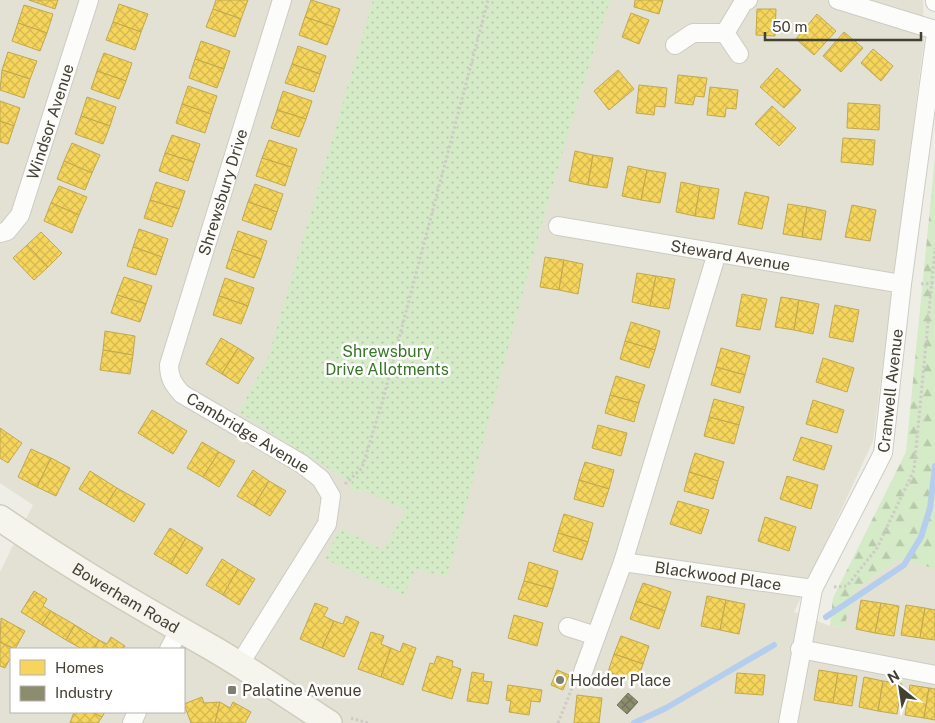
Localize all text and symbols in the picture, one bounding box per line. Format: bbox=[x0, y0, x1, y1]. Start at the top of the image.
scale bar bbox=[765, 10, 921, 42]
text: 50 m bbox=[772, 18, 807, 35]
street label: Windsor Avenue bbox=[23, 61, 77, 182]
street label: Shrewsbury Drive bbox=[194, 126, 251, 258]
street label: Steward Avenue bbox=[669, 236, 792, 275]
street label: Cranwell Avenue bbox=[874, 328, 906, 454]
park label: Shrewsbury Drive Allotments bbox=[325, 342, 449, 379]
street label: Cambridge Avenue bbox=[183, 389, 313, 477]
street label: Blackwood Place bbox=[654, 557, 783, 594]
street label: Bowerham Road bbox=[69, 558, 183, 637]
legend bbox=[10, 648, 185, 713]
text: Homes bbox=[55, 659, 104, 676]
north arrow bbox=[875, 663, 925, 713]
text: N bbox=[885, 667, 902, 686]
place label: Hodder Place bbox=[570, 671, 671, 690]
marker: Hodder Place bbox=[554, 674, 566, 686]
place label: Palatine Avenue bbox=[242, 681, 361, 700]
text: Industry bbox=[55, 684, 113, 701]
marker: Palatine Avenue bbox=[226, 684, 238, 696]

